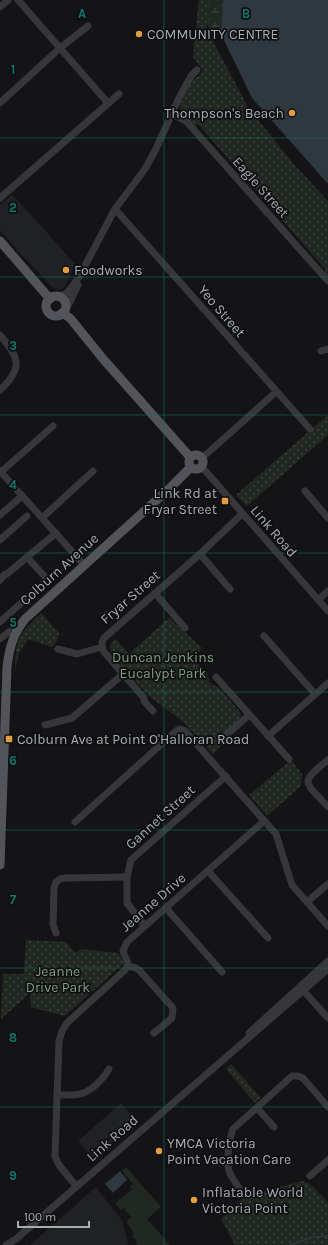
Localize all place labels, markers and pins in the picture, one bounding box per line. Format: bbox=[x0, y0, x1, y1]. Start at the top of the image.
place label: COMMUNITY CENTRE bbox=[147, 26, 278, 43]
marker: COMMUNITY CENTRE bbox=[134, 29, 144, 39]
place label: Thompson's Beach bbox=[164, 105, 284, 122]
marker: Thompson's Beach bbox=[287, 108, 297, 118]
place label: Foodworks bbox=[74, 262, 143, 279]
marker: Foodworks bbox=[61, 265, 71, 275]
place label: Link Rd at Fryar Street bbox=[144, 485, 217, 518]
marker: Link Rd at Fryar Street bbox=[220, 496, 230, 506]
place label: Colburn Ave at Point O'Halloran Road bbox=[17, 731, 249, 748]
marker: Colburn Ave at Point O'Halloran Road bbox=[4, 734, 14, 744]
place label: YMCA Victoria Point Vacation Care bbox=[167, 1135, 291, 1168]
marker: YMCA Victoria Point Vacation Care bbox=[154, 1146, 164, 1156]
place label: Inflatable World Victoria Point bbox=[202, 1184, 304, 1217]
marker: Inflatable World Victoria Point bbox=[189, 1195, 199, 1205]

